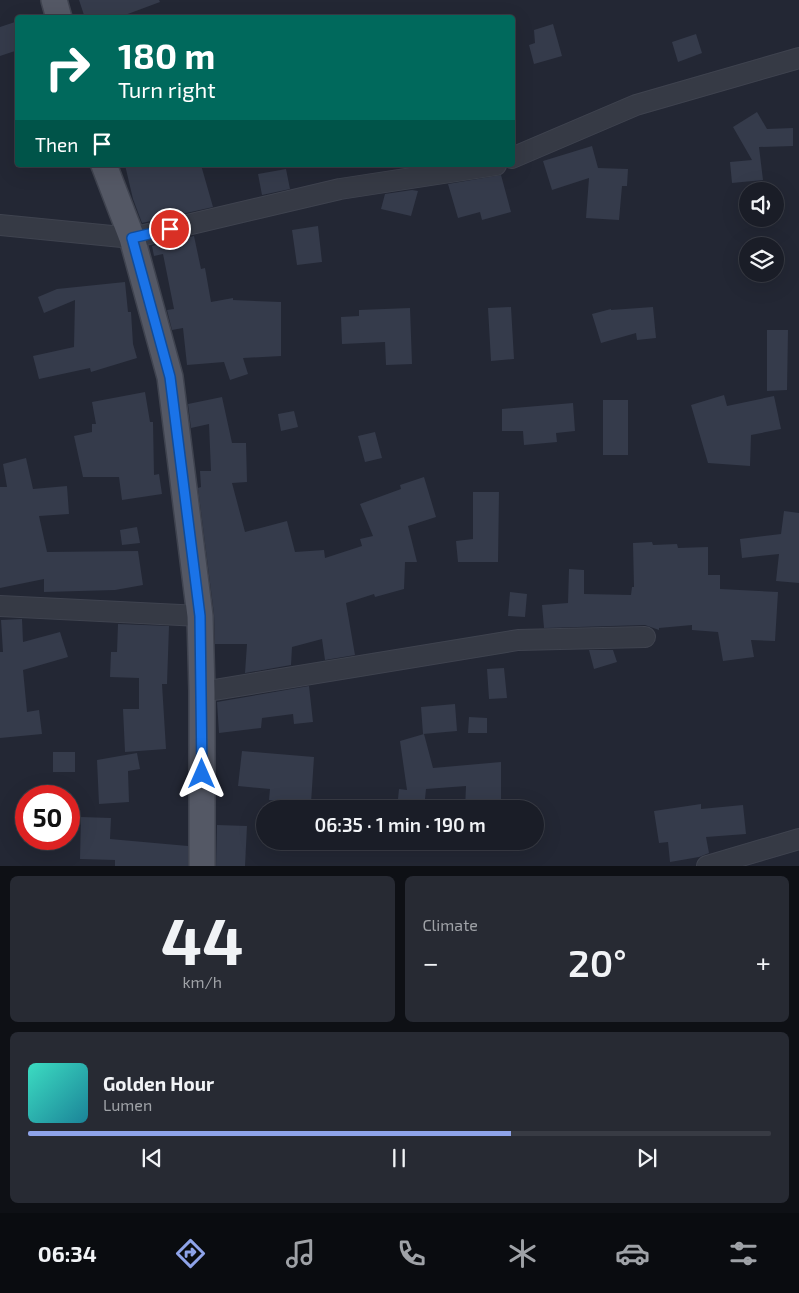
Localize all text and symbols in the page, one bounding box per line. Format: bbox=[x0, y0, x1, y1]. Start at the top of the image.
text: 180 m bbox=[118, 34, 215, 76]
icon: right bbox=[35, 35, 100, 100]
text: Turn right bbox=[118, 76, 216, 102]
icon: arrive bbox=[88, 130, 116, 158]
text: Then bbox=[35, 133, 78, 156]
map controls bbox=[739, 182, 784, 282]
button: sound bbox=[739, 182, 784, 227]
pin bbox=[149, 208, 191, 250]
icon: arrive bbox=[156, 215, 184, 243]
button: layers bbox=[739, 237, 784, 282]
position arrow bbox=[175, 747, 227, 799]
speed limit sign: 50 bbox=[15, 785, 80, 850]
text: 06:35 · 1 min · 190 m bbox=[314, 813, 486, 836]
text: 44 bbox=[161, 900, 244, 978]
text: Climate bbox=[423, 915, 478, 934]
text: 20° bbox=[568, 939, 627, 985]
text: − bbox=[423, 945, 439, 979]
text: + bbox=[756, 945, 771, 979]
text: km/h bbox=[182, 972, 222, 991]
text: Golden Hour bbox=[103, 1072, 214, 1095]
text: Lumen bbox=[103, 1095, 152, 1114]
icon: previous bbox=[138, 1144, 166, 1172]
icon: pause bbox=[385, 1144, 413, 1172]
icon: next bbox=[633, 1144, 661, 1172]
icon: directions bbox=[173, 1236, 208, 1271]
icon: music bbox=[283, 1236, 318, 1271]
icon: phone bbox=[394, 1236, 429, 1271]
icon: climate bbox=[505, 1236, 540, 1271]
icon: car bbox=[615, 1236, 650, 1271]
icon: filters bbox=[726, 1236, 761, 1271]
text: 06:34 bbox=[38, 1240, 97, 1266]

